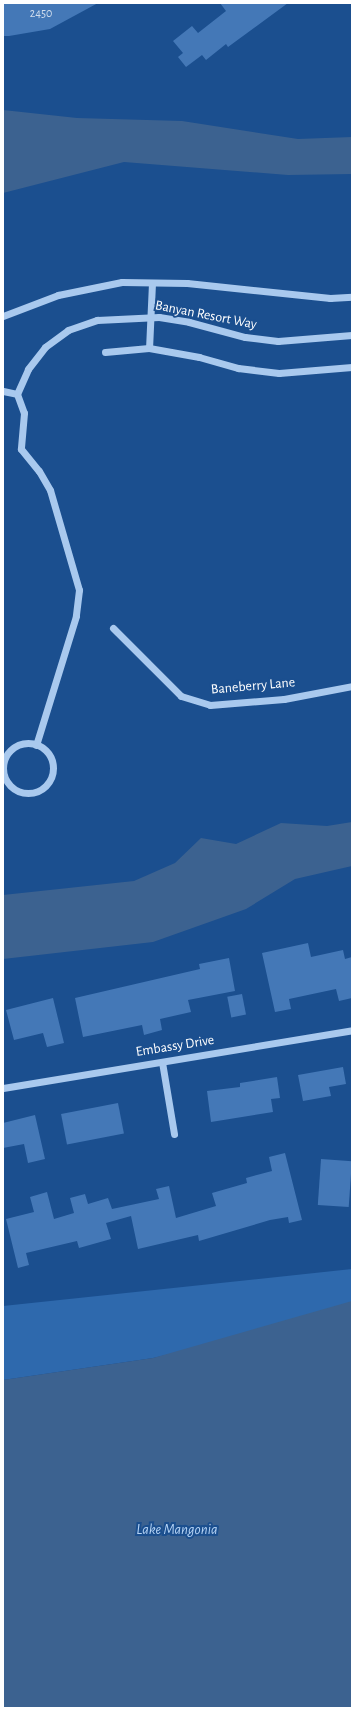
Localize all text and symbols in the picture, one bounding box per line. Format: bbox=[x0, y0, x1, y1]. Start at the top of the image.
house number: 2450 bbox=[30, 7, 52, 21]
street label: Banyan Resort Way bbox=[154, 297, 258, 333]
street label: Baneberry Lane bbox=[210, 674, 296, 698]
street label: Embassy Drive bbox=[135, 1032, 215, 1060]
water label: Lake Mangonia bbox=[136, 1521, 218, 1539]

